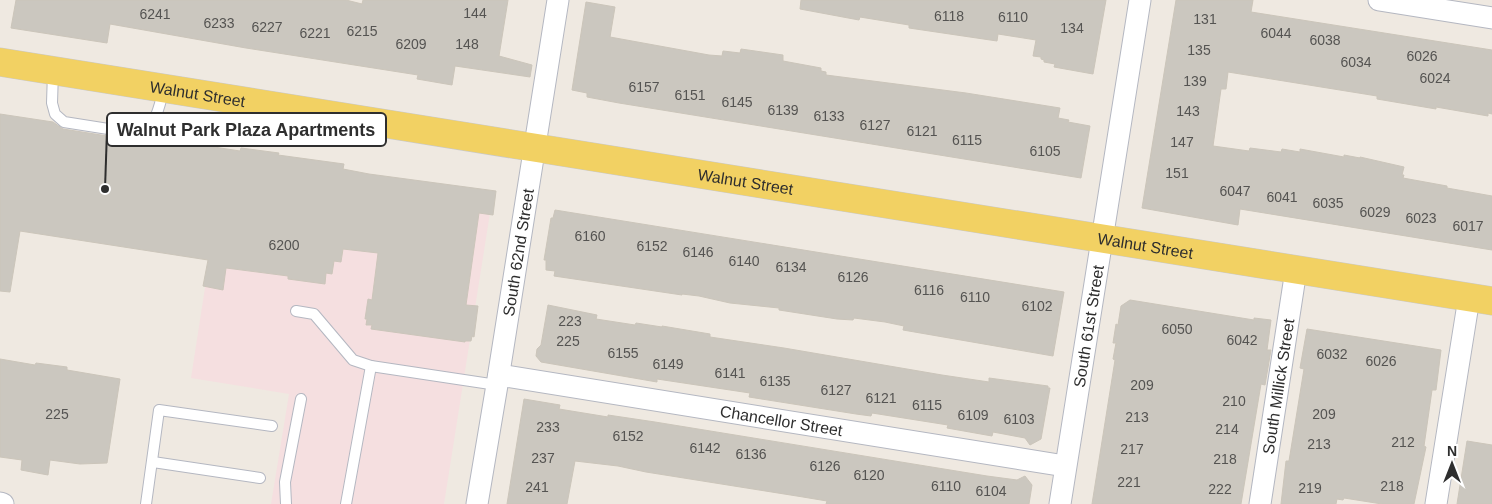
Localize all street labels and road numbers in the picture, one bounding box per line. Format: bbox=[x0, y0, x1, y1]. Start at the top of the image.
street label: Walnut Street bbox=[149, 78, 247, 110]
street label: Walnut Street bbox=[697, 165, 795, 198]
street label: South 62nd Street bbox=[500, 187, 537, 317]
street label: Walnut Street bbox=[1096, 229, 1195, 262]
street label: South 61st Street bbox=[1070, 263, 1106, 389]
street label: South Millick Street bbox=[1259, 317, 1297, 455]
street label: Chancellor Street bbox=[719, 402, 844, 439]

